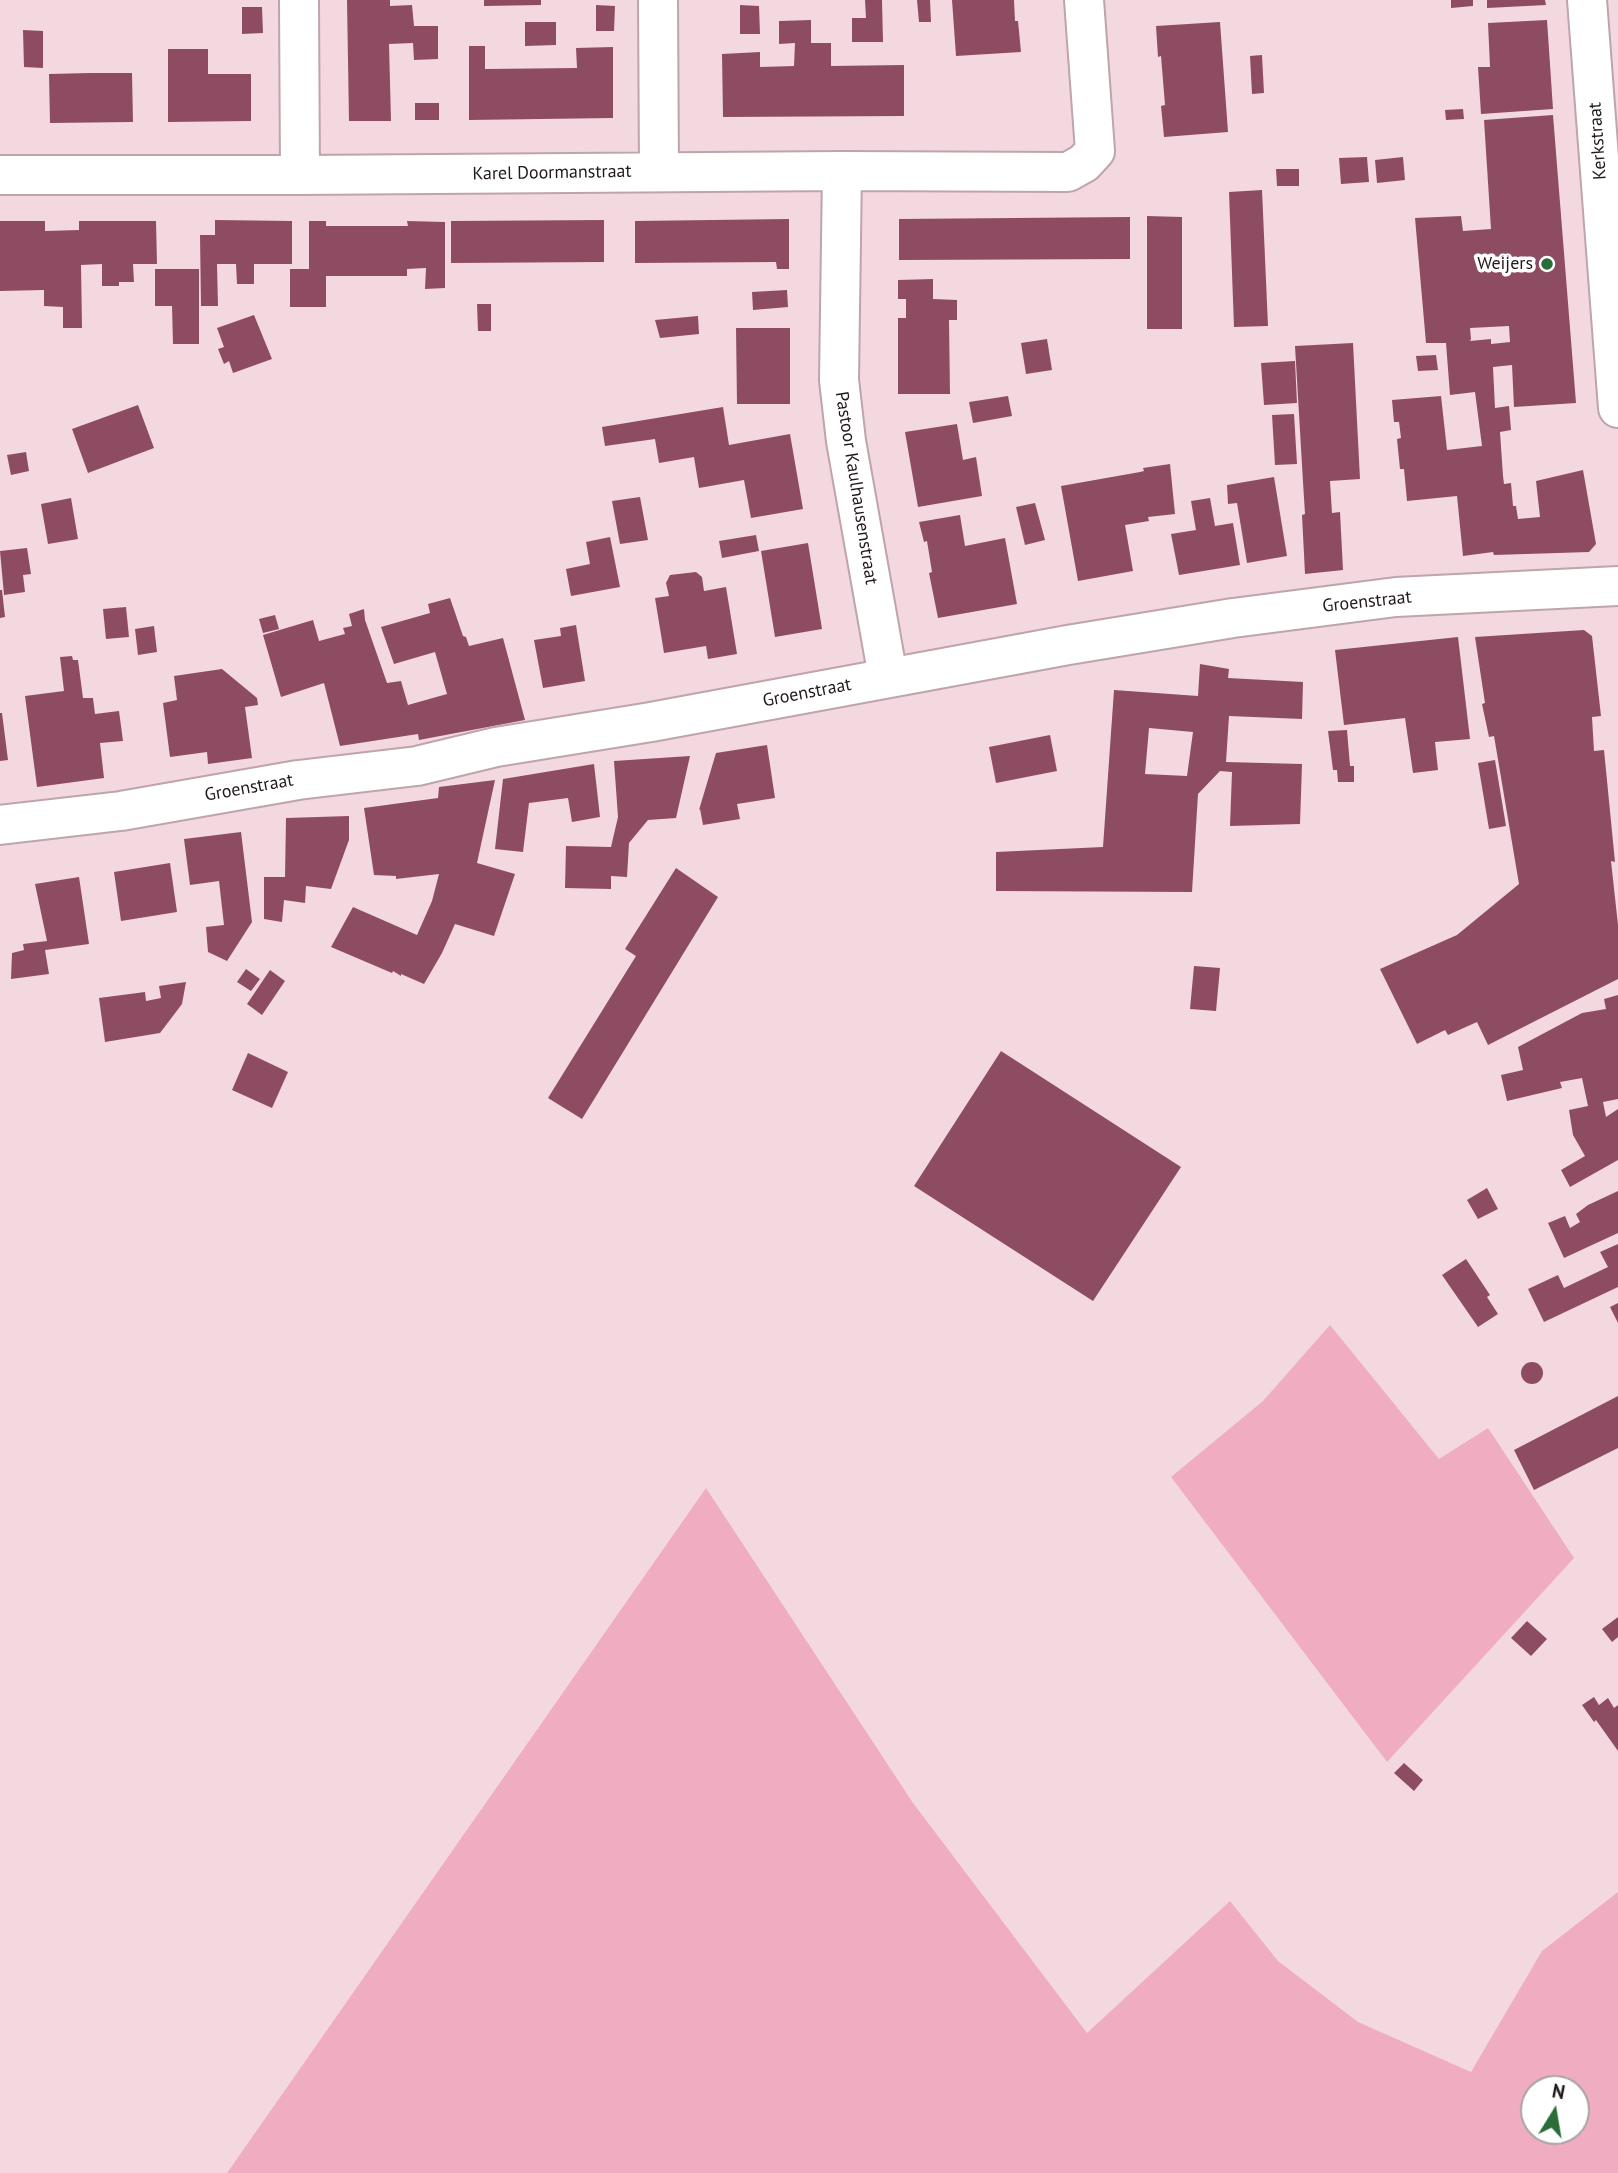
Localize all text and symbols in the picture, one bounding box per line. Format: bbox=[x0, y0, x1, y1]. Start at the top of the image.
street label: Kerkstraat bbox=[1585, 101, 1611, 181]
street label: Karel Doormanstraat bbox=[472, 161, 632, 185]
place label: Weijers bbox=[1477, 253, 1533, 275]
marker: Weijers bbox=[1539, 256, 1555, 272]
street label: Pastoor Kaulhausenstraat bbox=[830, 390, 882, 586]
street label: Groenstraat bbox=[1321, 587, 1413, 617]
street label: Groenstraat bbox=[761, 674, 853, 712]
street label: Groenstraat bbox=[203, 770, 295, 806]
north arrow bbox=[1520, 2075, 1590, 2145]
text: N bbox=[1550, 2078, 1567, 2104]

